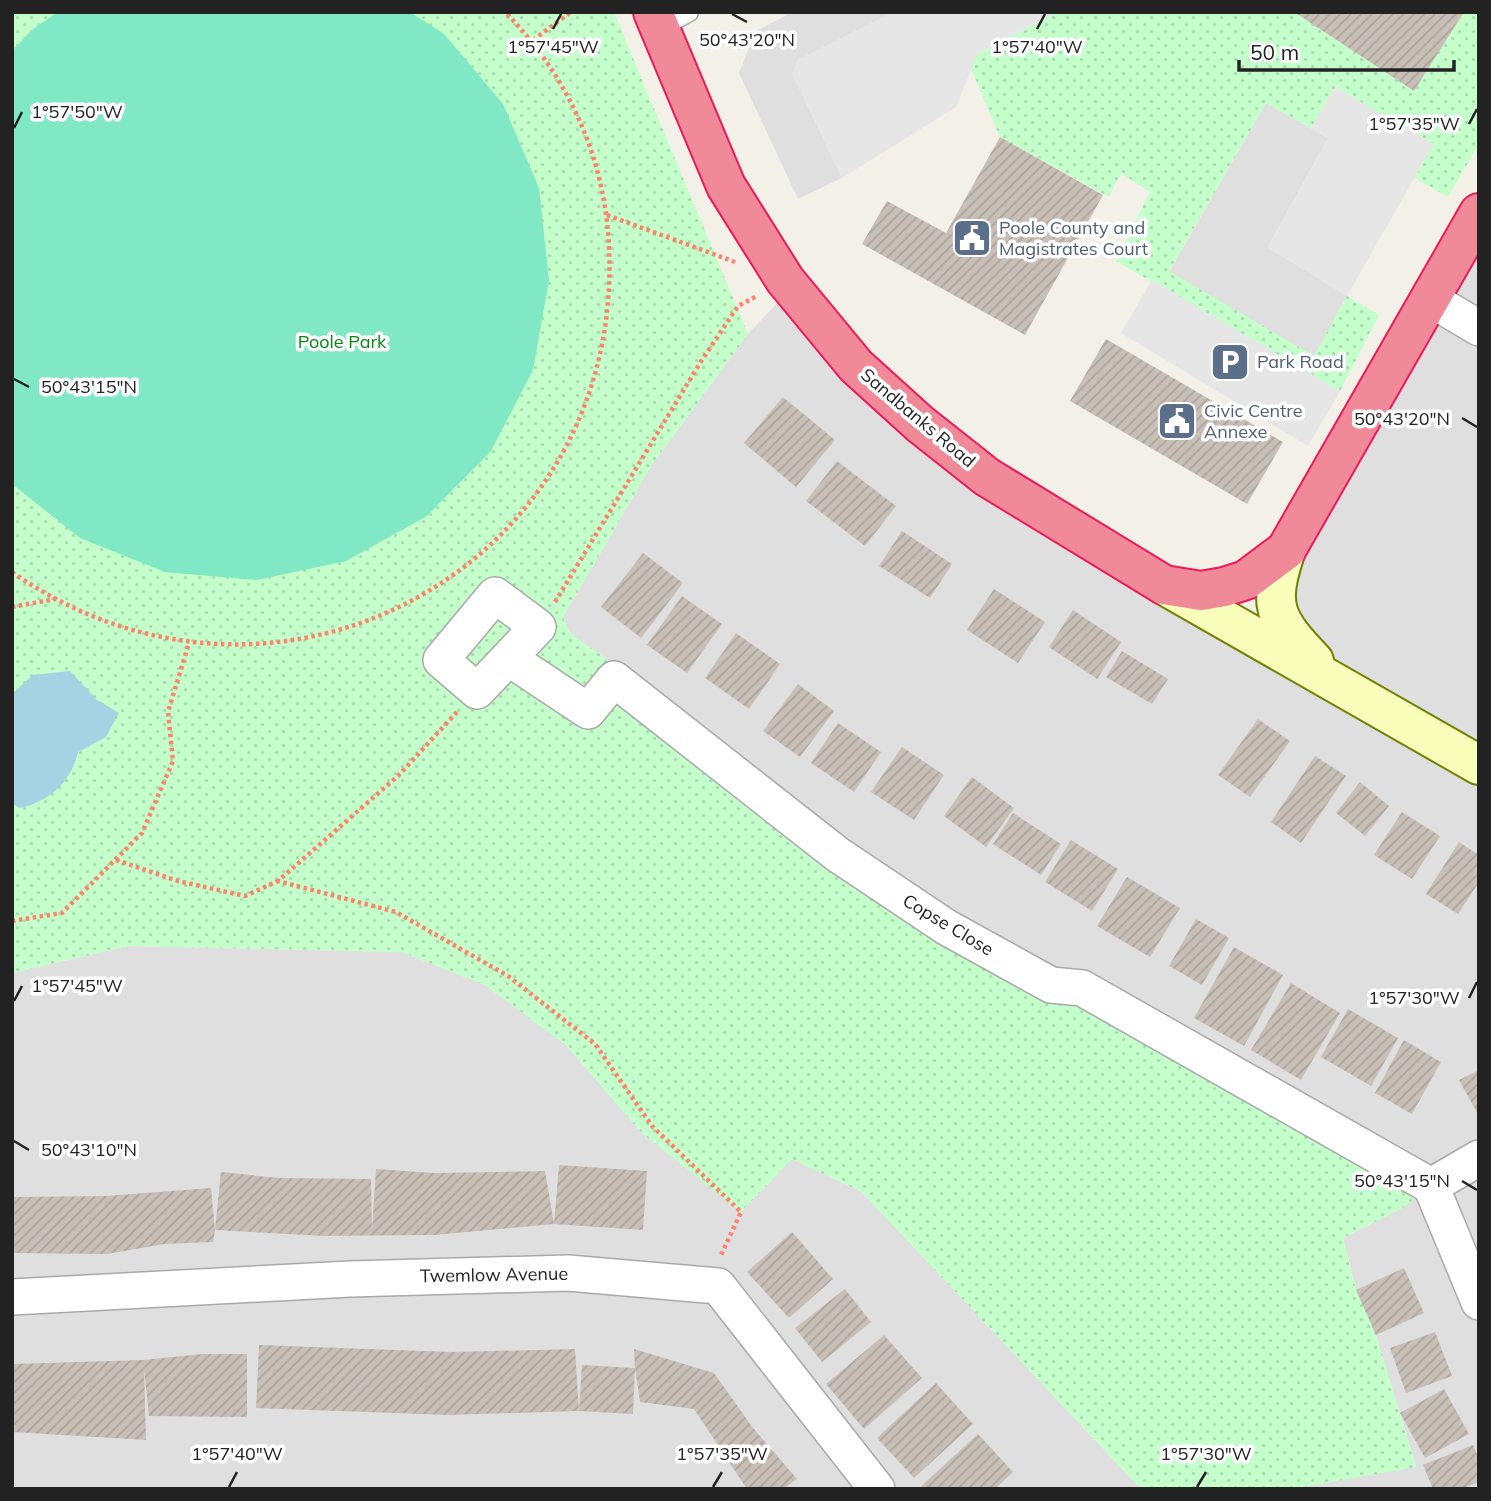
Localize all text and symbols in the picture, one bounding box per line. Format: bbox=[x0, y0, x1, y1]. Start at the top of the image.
text: 50°43'20"N bbox=[699, 28, 795, 51]
scale bar bbox=[1239, 28, 1454, 72]
text: 1°57'45"W bbox=[507, 35, 599, 58]
text: 1°57'40"W bbox=[991, 35, 1083, 58]
text: 50 m bbox=[1250, 39, 1299, 65]
text: 1°57'50"W bbox=[31, 100, 123, 123]
text: 1°57'35"W bbox=[1368, 112, 1460, 135]
place label: Poole County and Magistrates Court bbox=[999, 216, 1148, 260]
public building icon: Poole County and Magistrates Court bbox=[951, 217, 993, 259]
park label: Poole Park bbox=[298, 330, 387, 353]
parking icon: Park Road bbox=[1209, 341, 1251, 383]
place label: Park Road bbox=[1257, 350, 1344, 373]
street label: Sandbanks Road bbox=[856, 363, 980, 472]
text: 50°43'15"N bbox=[41, 375, 137, 398]
place label: Civic Centre Annexe bbox=[1204, 399, 1303, 443]
public building icon: Civic Centre Annexe bbox=[1156, 400, 1198, 442]
text: 50°43'20"N bbox=[1354, 407, 1450, 430]
street label: Copse Close bbox=[899, 889, 998, 961]
text: 1°57'45"W bbox=[31, 974, 123, 997]
text: 1°57'30"W bbox=[1368, 986, 1460, 1009]
text: 50°43'10"N bbox=[41, 1138, 137, 1161]
text: 50°43'15"N bbox=[1354, 1169, 1450, 1192]
street label: Twemlow Avenue bbox=[420, 1262, 568, 1287]
text: 1°57'40"W bbox=[191, 1442, 283, 1465]
text: 1°57'35"W bbox=[676, 1442, 768, 1465]
text: 1°57'30"W bbox=[1160, 1442, 1252, 1465]

